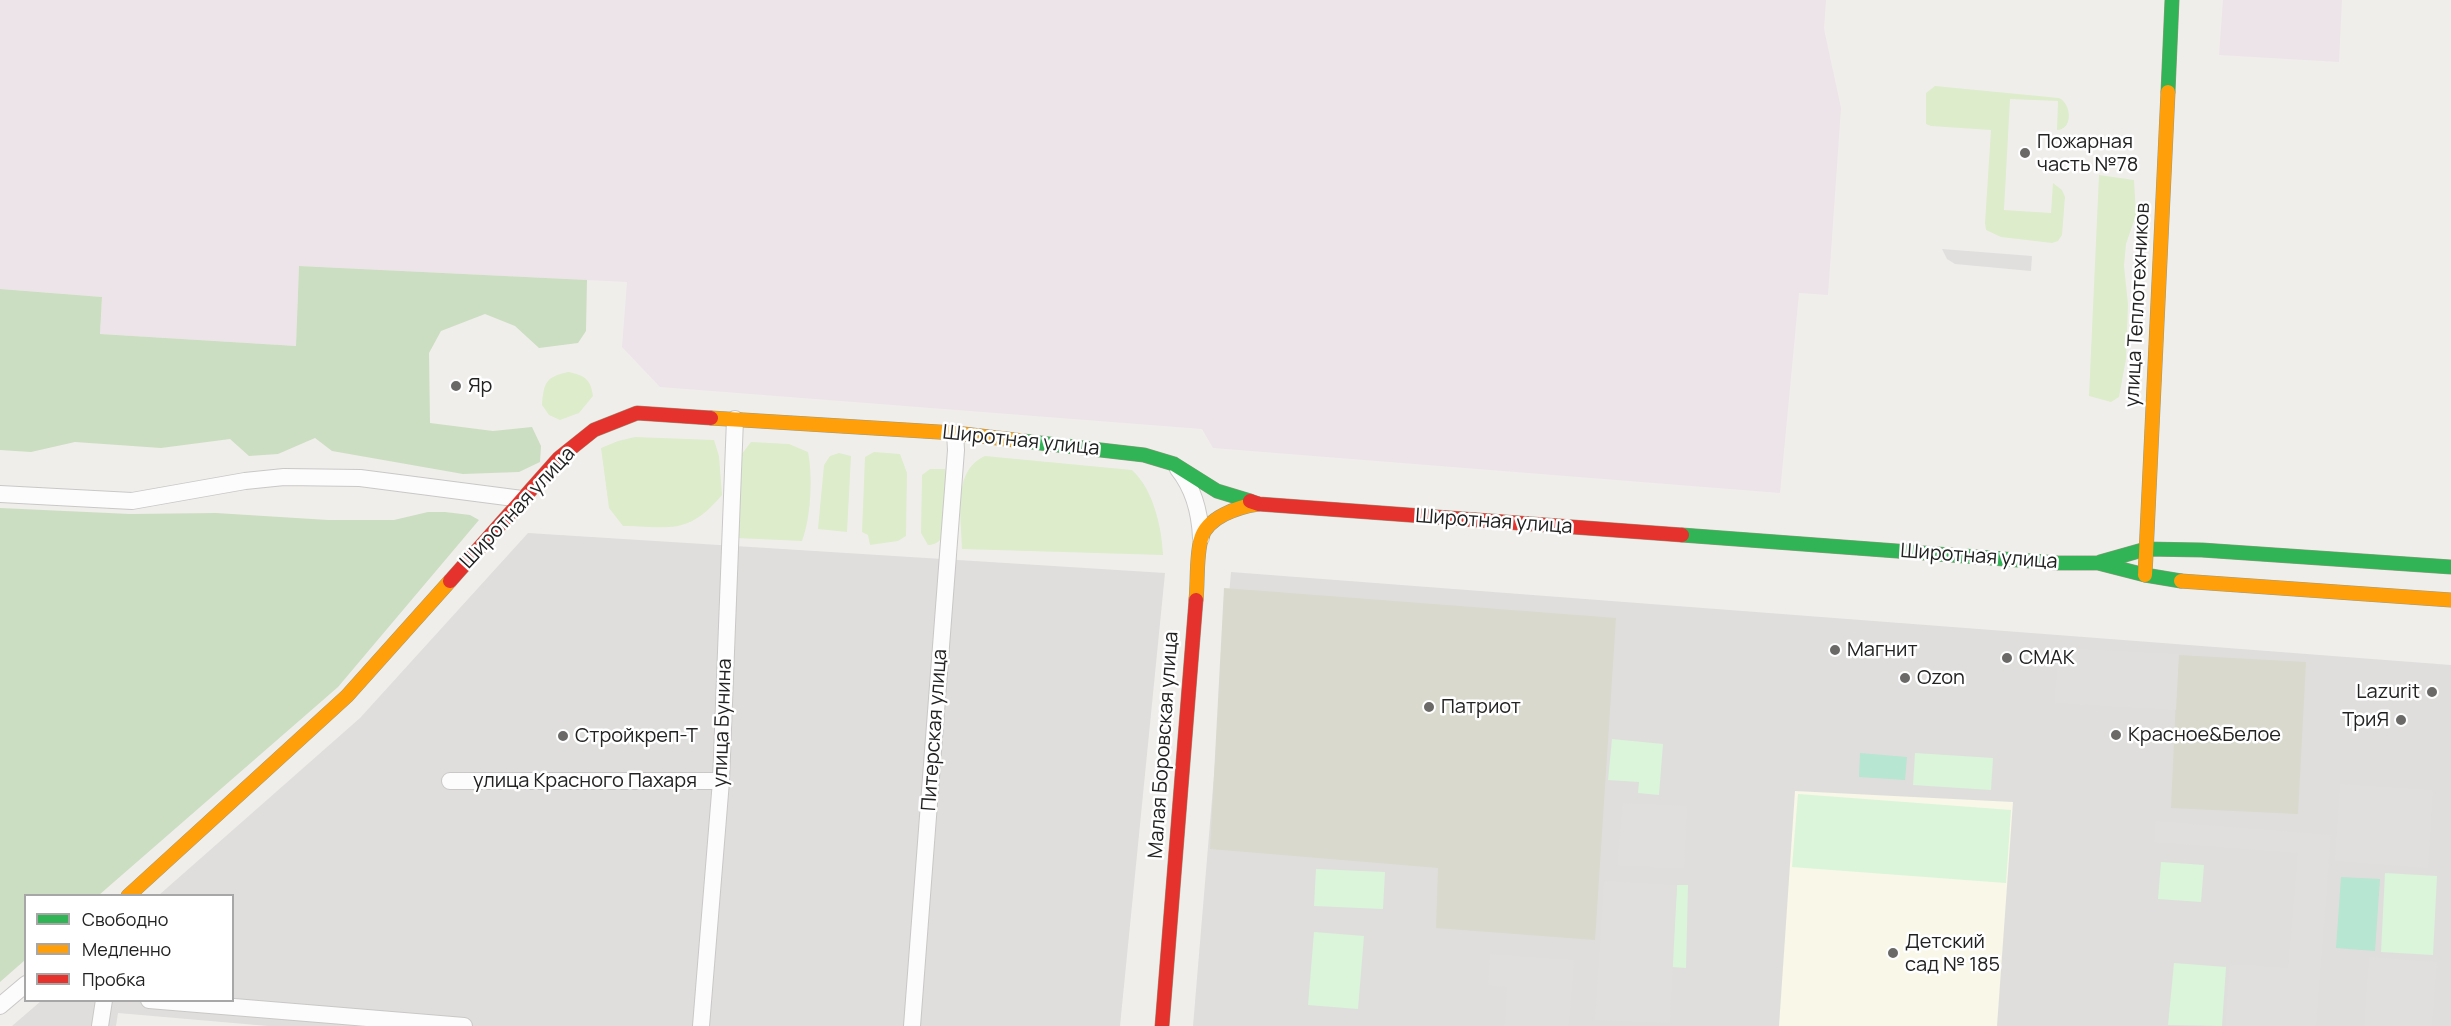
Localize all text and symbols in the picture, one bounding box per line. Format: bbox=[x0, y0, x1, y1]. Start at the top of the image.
place label: Пожарная часть №78 bbox=[2037, 130, 2138, 177]
marker: Пожарная часть №78 bbox=[2018, 146, 2032, 160]
street label: улица Теплотехников bbox=[2121, 202, 2155, 408]
place label: Яр bbox=[468, 374, 492, 398]
marker: Яр bbox=[449, 379, 463, 393]
street label: Широтная улица bbox=[941, 421, 1101, 461]
street label: Широтная улица bbox=[456, 442, 580, 574]
street label: Широтная улица bbox=[1415, 505, 1573, 539]
street label: Широтная улица bbox=[1900, 540, 2058, 574]
street label: Малая Боровская улица bbox=[1144, 631, 1184, 859]
place label: Магнит bbox=[1847, 638, 1918, 662]
marker: Магнит bbox=[1828, 643, 1842, 657]
place label: СМАК bbox=[2019, 646, 2075, 670]
street label: Питерская улица bbox=[917, 648, 953, 812]
marker: СМАК bbox=[2000, 651, 2014, 665]
street label: улица Бунина bbox=[709, 658, 737, 788]
place label: Ozon bbox=[1917, 666, 1965, 690]
marker: Ozon bbox=[1898, 671, 1912, 685]
place label: Lazurit bbox=[2356, 680, 2420, 704]
marker: Lazurit bbox=[2425, 685, 2439, 699]
place label: Патриот bbox=[1441, 695, 1521, 719]
marker: Патриот bbox=[1422, 700, 1436, 714]
place label: ТриЯ bbox=[2342, 708, 2389, 732]
marker: ТриЯ bbox=[2394, 713, 2408, 727]
place label: Красное&Белое bbox=[2128, 723, 2281, 747]
place label: Стройкреп-Т bbox=[575, 724, 698, 748]
marker: Красное&Белое bbox=[2109, 728, 2123, 742]
marker: Стройкреп-Т bbox=[556, 729, 570, 743]
street label: улица Красного Пахаря bbox=[473, 769, 697, 793]
legend bbox=[24, 894, 234, 1002]
text: Свободно bbox=[82, 907, 168, 931]
place label: Детский сад № 185 bbox=[1905, 930, 2000, 977]
text: Медленно bbox=[82, 937, 171, 961]
marker: Детский сад № 185 bbox=[1886, 946, 1900, 960]
text: Пробка bbox=[82, 967, 145, 991]

